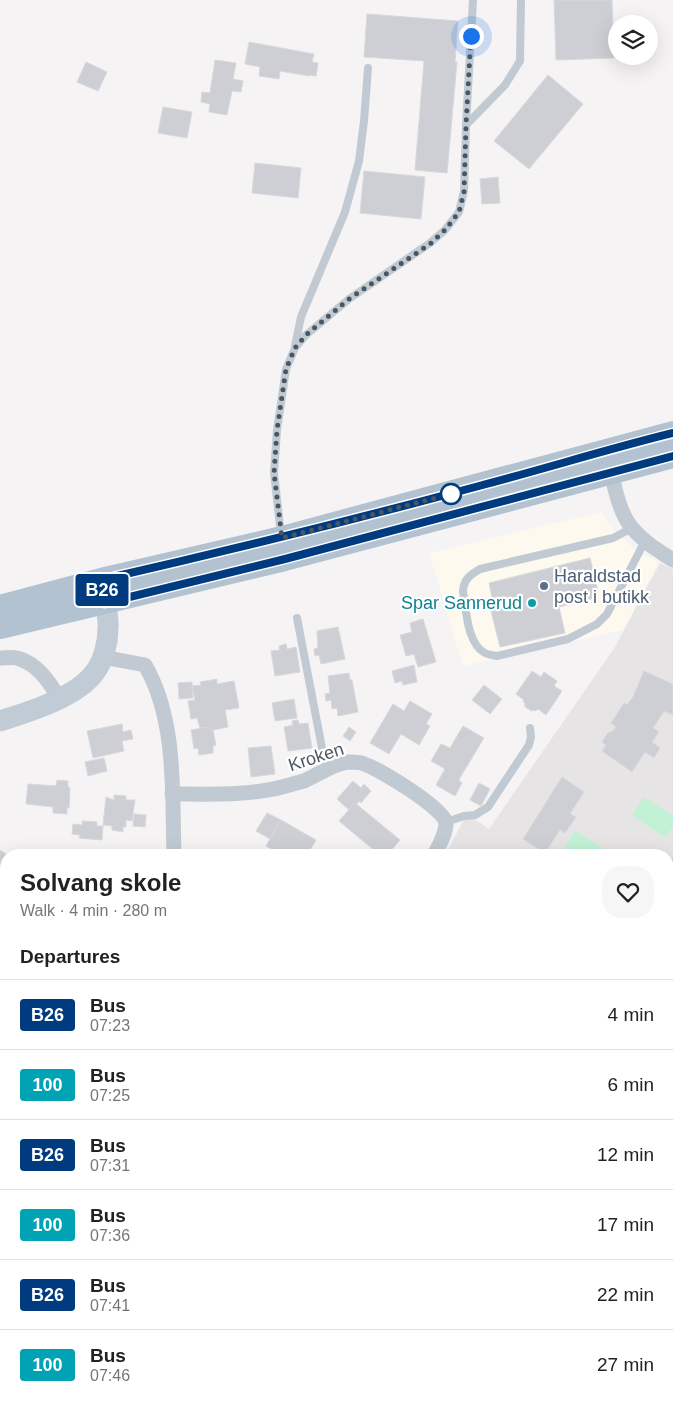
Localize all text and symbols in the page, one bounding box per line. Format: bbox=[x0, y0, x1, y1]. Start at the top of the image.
map controls bbox=[608, 15, 658, 65]
button: layers bbox=[608, 15, 658, 65]
your location bbox=[459, 24, 484, 49]
unlabelled marker bbox=[440, 483, 462, 505]
place label: Haraldstad post i butikk bbox=[554, 566, 650, 607]
line badge: B26 bbox=[73, 574, 131, 606]
text: B26 bbox=[85, 580, 119, 600]
marker: Haraldstad post i butikk bbox=[538, 580, 550, 592]
place label: Spar Sannerud bbox=[401, 593, 522, 613]
marker: Spar Sannerud bbox=[526, 597, 538, 609]
street label: Kroken bbox=[286, 739, 346, 775]
button: heart bbox=[602, 866, 654, 918]
text: Solvang skole bbox=[20, 869, 181, 896]
text: Walk · 4 min · 280 m bbox=[20, 902, 167, 919]
text: Departures bbox=[20, 946, 120, 967]
text: Bus bbox=[90, 995, 126, 1016]
text: 4 min bbox=[608, 1004, 654, 1025]
text: B26 bbox=[31, 1005, 64, 1025]
text: 07:23 bbox=[90, 1017, 130, 1034]
text: Bus bbox=[90, 1065, 126, 1086]
text: 6 min bbox=[608, 1074, 654, 1095]
text: 100 bbox=[32, 1075, 63, 1095]
text: 07:25 bbox=[90, 1087, 130, 1104]
text: Bus bbox=[90, 1135, 126, 1156]
text: 12 min bbox=[597, 1144, 654, 1165]
text: B26 bbox=[31, 1145, 64, 1165]
text: 07:31 bbox=[90, 1157, 130, 1174]
text: Bus bbox=[90, 1205, 126, 1226]
text: 17 min bbox=[597, 1214, 654, 1235]
text: 100 bbox=[32, 1215, 63, 1235]
text: 07:36 bbox=[90, 1227, 130, 1244]
text: Bus bbox=[90, 1275, 126, 1296]
text: 22 min bbox=[597, 1284, 654, 1305]
text: B26 bbox=[31, 1285, 64, 1305]
text: 07:41 bbox=[90, 1297, 130, 1314]
text: Bus bbox=[90, 1345, 126, 1366]
text: 27 min bbox=[597, 1354, 654, 1375]
text: 100 bbox=[32, 1355, 63, 1375]
text: 07:46 bbox=[90, 1367, 130, 1384]

